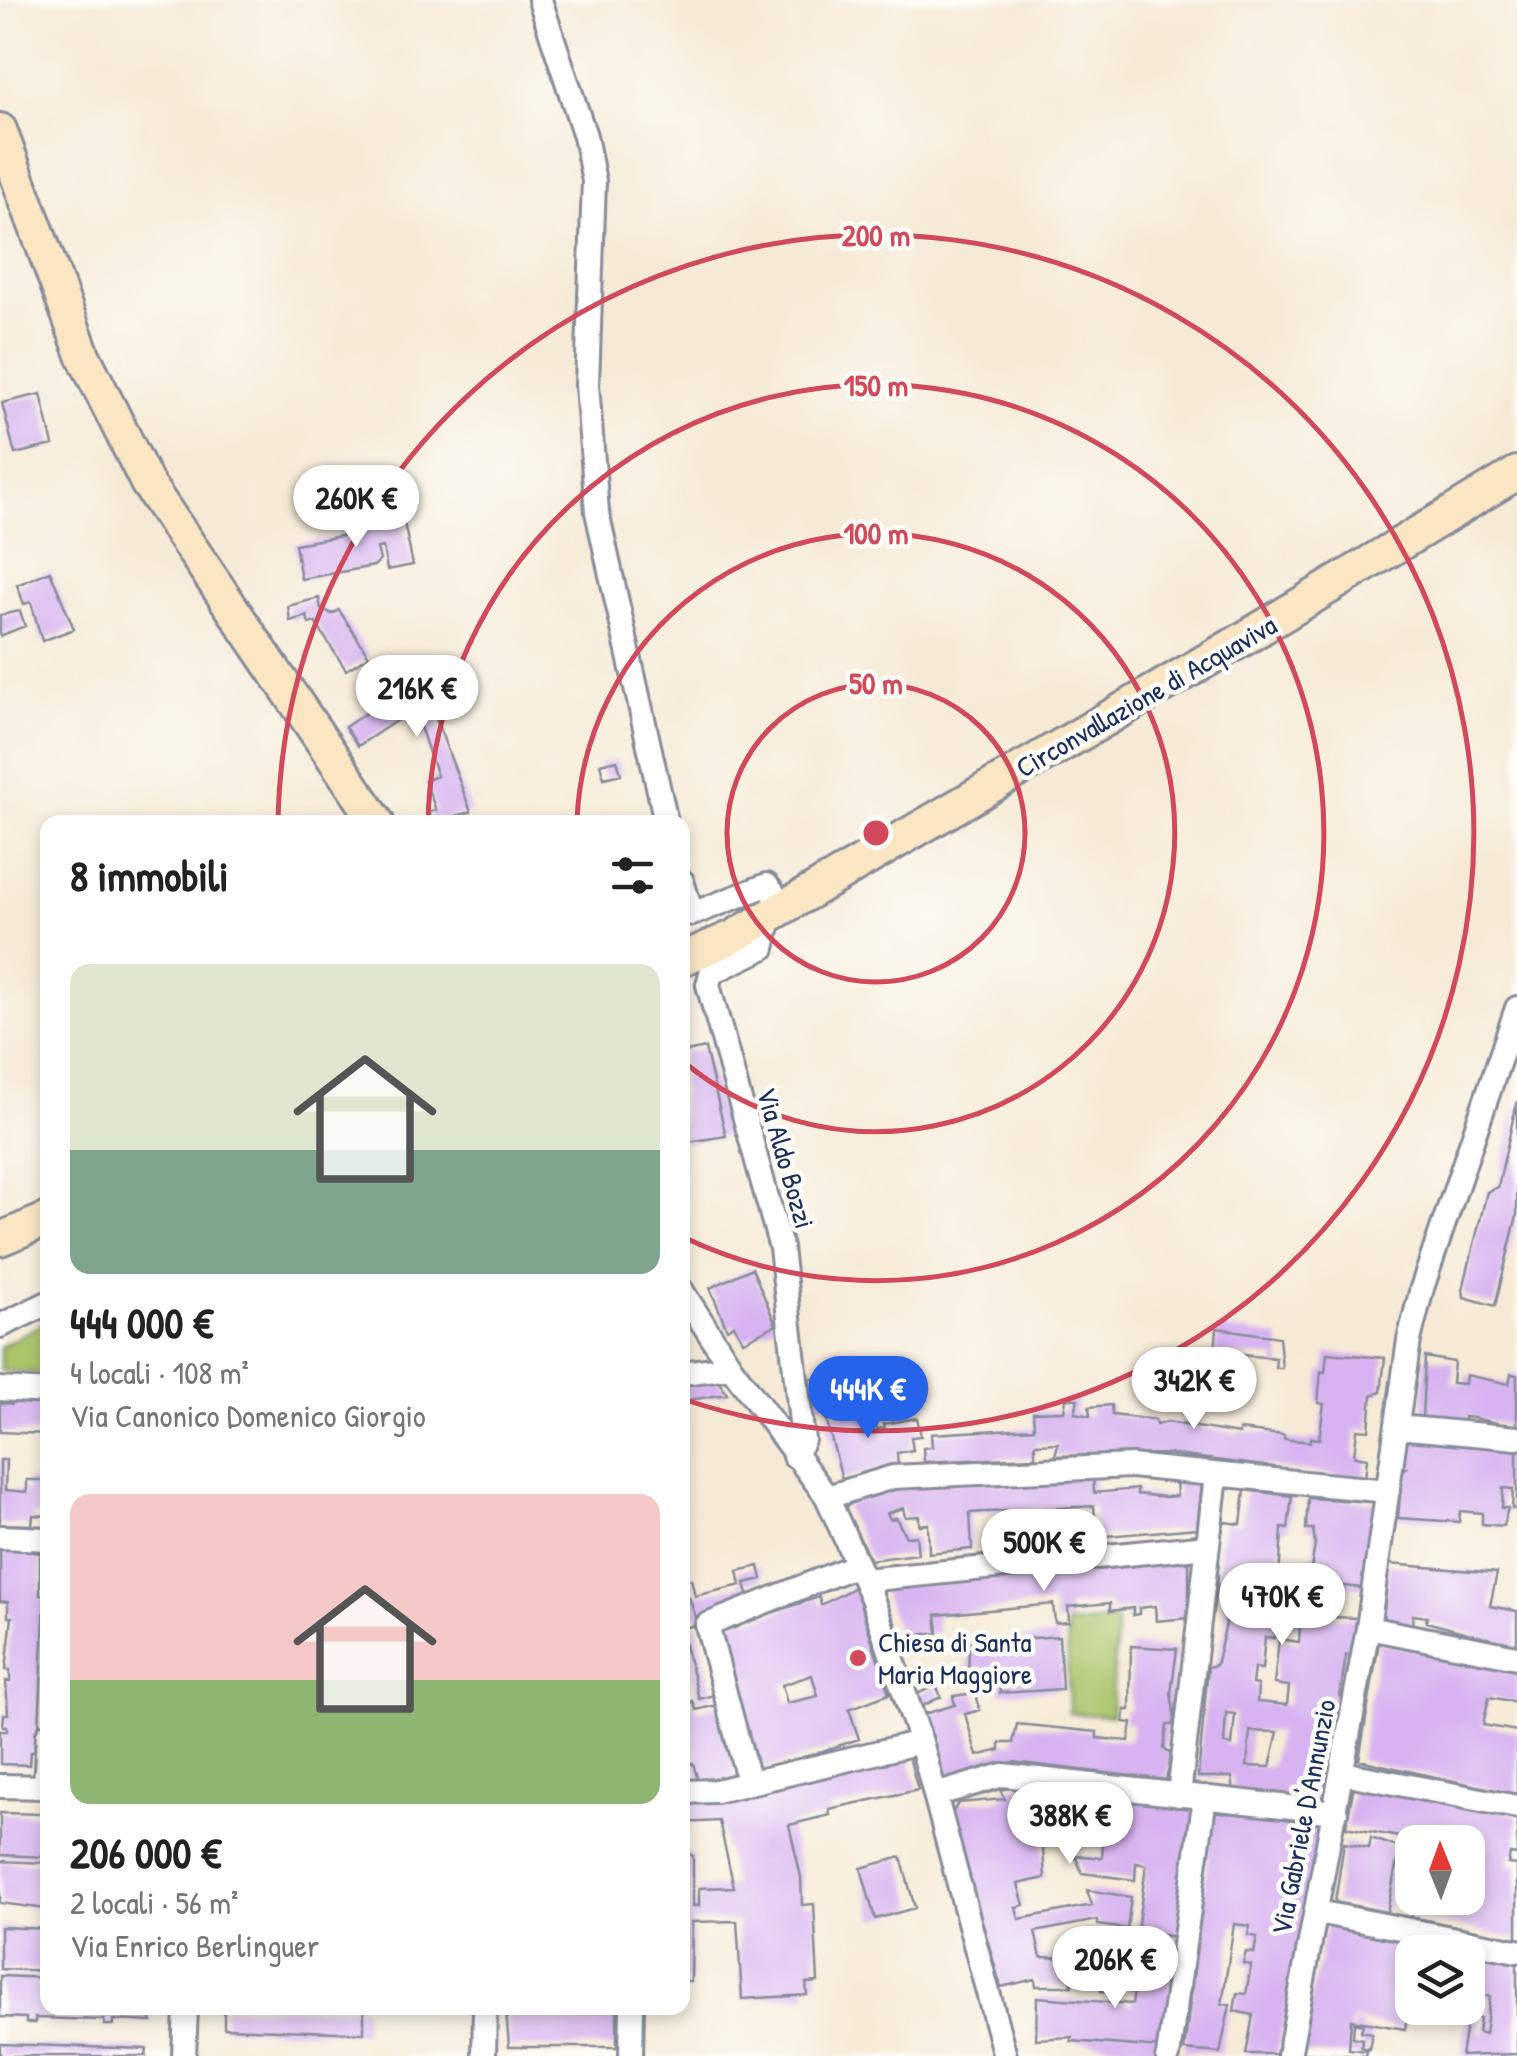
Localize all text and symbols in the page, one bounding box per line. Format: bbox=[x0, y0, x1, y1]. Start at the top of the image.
text: 200 m bbox=[842, 215, 910, 255]
text: 150 m bbox=[844, 365, 908, 405]
pin: 260K € bbox=[275, 465, 437, 550]
text: 260K € bbox=[315, 476, 397, 519]
text: 100 m bbox=[843, 513, 909, 553]
street label: Circonvallazione di Acquaviva bbox=[1009, 606, 1283, 786]
pin: 216K € bbox=[336, 655, 498, 740]
text: 50 m bbox=[849, 663, 903, 703]
text: 216K € bbox=[378, 666, 456, 709]
centre of rings bbox=[858, 815, 894, 851]
text: 8 immobili bbox=[70, 847, 229, 904]
icon: filters bbox=[605, 848, 660, 903]
icon: home bbox=[275, 1029, 455, 1209]
street label: Via Aldo Bozzi bbox=[748, 1083, 824, 1233]
text: 444 000 € bbox=[70, 1294, 213, 1351]
pin: 342K € bbox=[1113, 1347, 1275, 1432]
text: 4 locali · 108 m² bbox=[70, 1351, 249, 1394]
pin: 444K € bbox=[787, 1356, 949, 1441]
text: 342K € bbox=[1154, 1358, 1234, 1401]
text: 444K € bbox=[830, 1367, 906, 1410]
text: Via Canonico Domenico Giorgio bbox=[70, 1394, 426, 1437]
pin: 500K € bbox=[963, 1509, 1125, 1594]
text: 500K € bbox=[1003, 1520, 1085, 1563]
icon: home bbox=[275, 1559, 455, 1739]
pin: 470K € bbox=[1201, 1563, 1363, 1648]
text: 470K € bbox=[1241, 1574, 1323, 1617]
place label: Chiesa di Santa Maria Maggiore bbox=[878, 1623, 1032, 1693]
marker: Chiesa di Santa Maria Maggiore bbox=[847, 1647, 869, 1669]
street label: Via Gabriele D'Annunzio bbox=[1262, 1696, 1344, 1938]
pin: 388K € bbox=[989, 1782, 1151, 1867]
text: 388K € bbox=[1029, 1793, 1111, 1836]
text: 206 000 € bbox=[70, 1824, 221, 1881]
north arrow bbox=[1395, 1825, 1485, 1915]
map controls bbox=[1395, 1825, 1485, 2025]
text: 2 locali · 56 m² bbox=[70, 1881, 238, 1924]
text: Via Enrico Berlinguer bbox=[70, 1924, 319, 1967]
pin: 206K € bbox=[1034, 1926, 1196, 2011]
button: layers bbox=[1395, 1935, 1485, 2025]
text: 206K € bbox=[1074, 1937, 1156, 1980]

